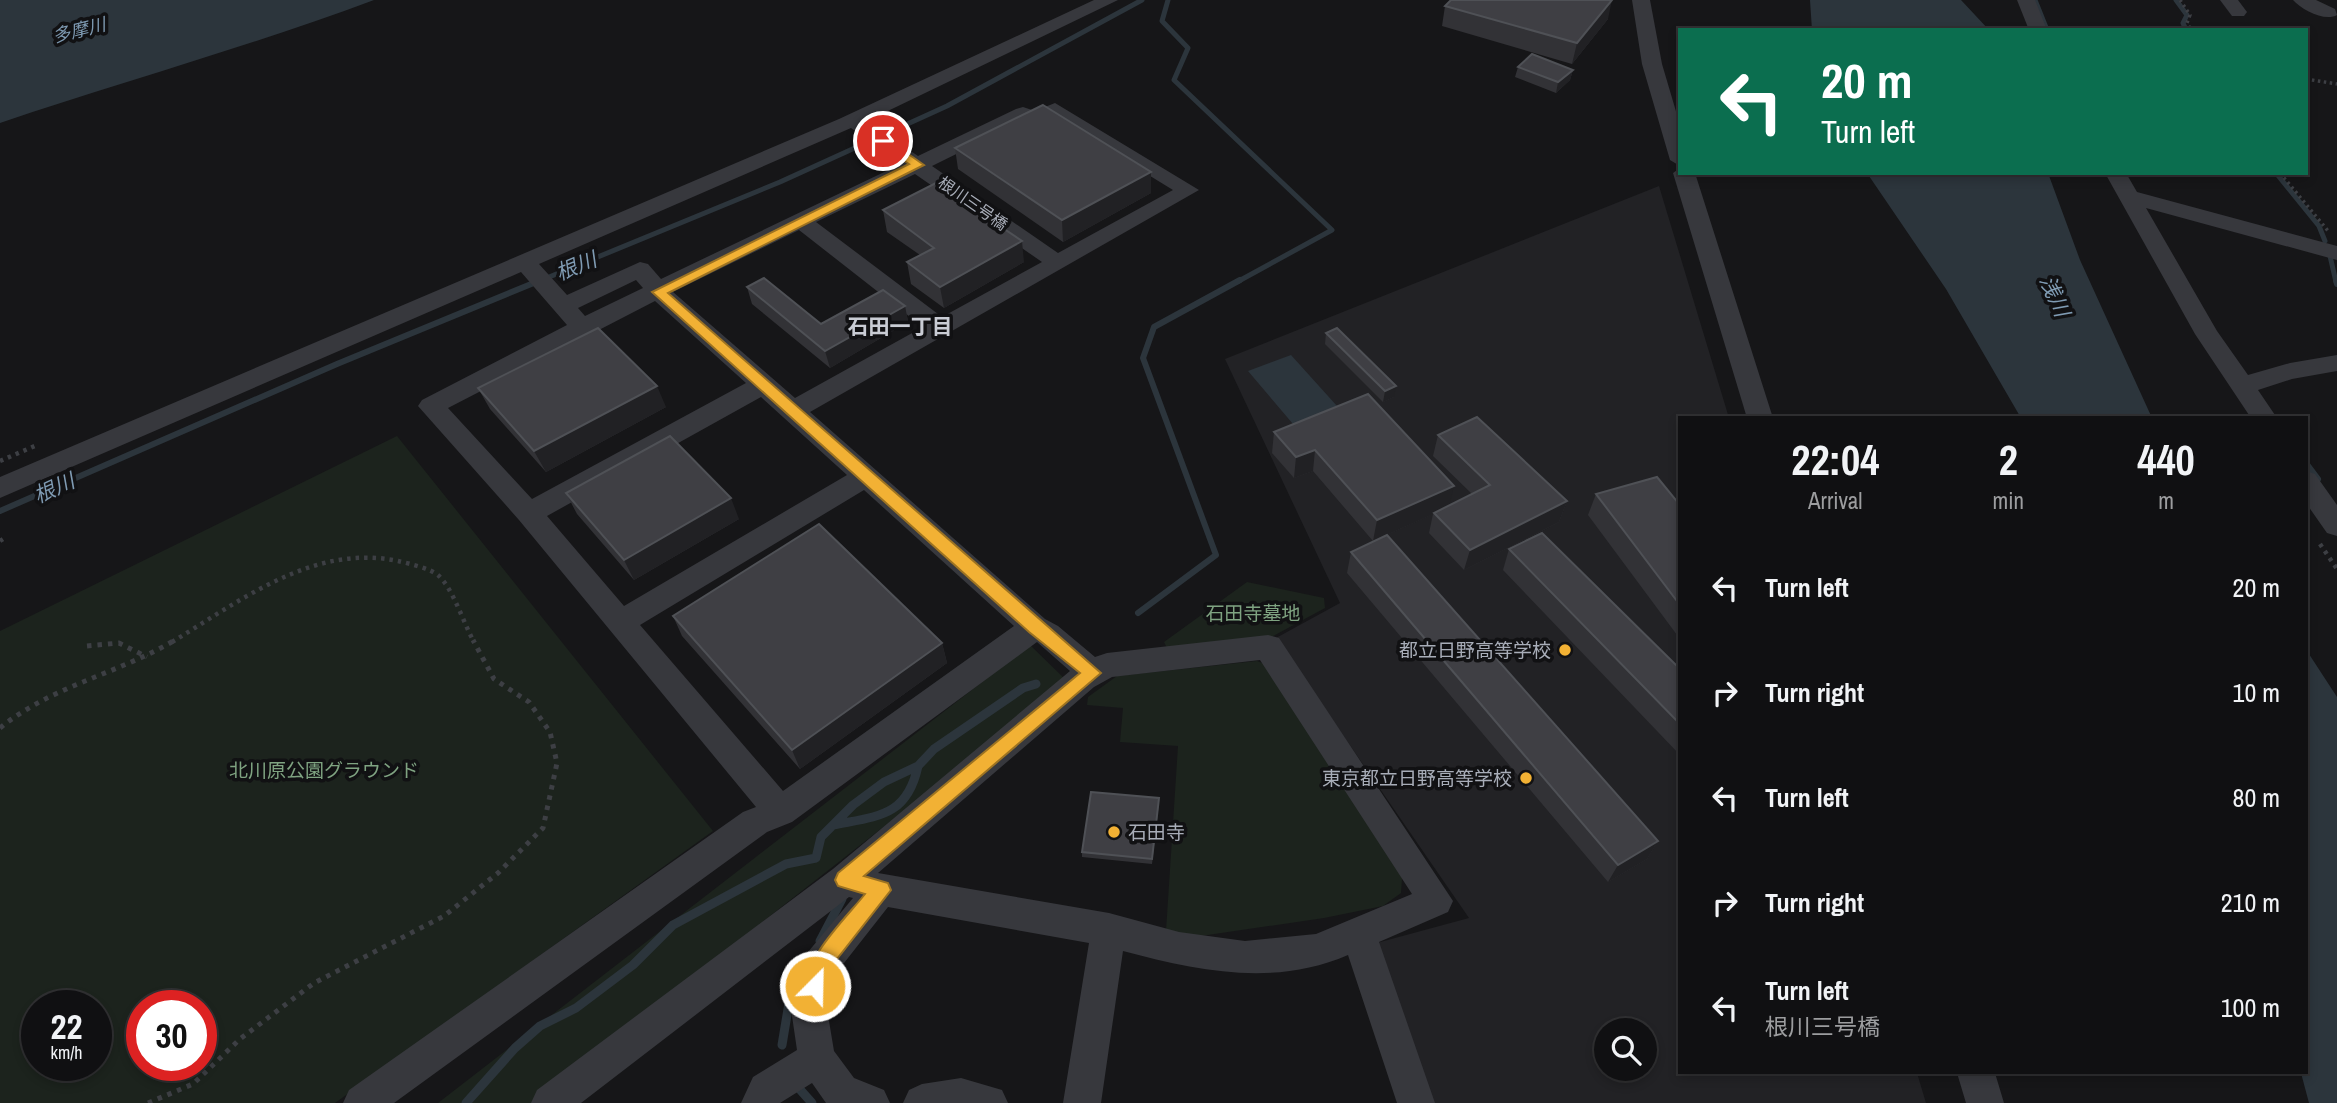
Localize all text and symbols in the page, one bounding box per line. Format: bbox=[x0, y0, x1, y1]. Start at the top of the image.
water label: 多摩川 bbox=[50, 11, 110, 49]
text: 20 m bbox=[1821, 47, 1913, 113]
icon: left bbox=[1706, 56, 1797, 147]
text: Turn left bbox=[1821, 110, 1915, 153]
pin bbox=[853, 111, 913, 171]
icon: arrive bbox=[864, 122, 902, 160]
street label: 根川三号橋 bbox=[934, 171, 1012, 235]
water label: 根川 bbox=[551, 244, 603, 287]
water label: 浅川 bbox=[2033, 271, 2078, 323]
district label: 石田一丁目 bbox=[848, 312, 953, 341]
text: 22:04 bbox=[1791, 432, 1879, 488]
text: 2 bbox=[1999, 432, 2018, 488]
text: 440 bbox=[2137, 432, 2195, 488]
water label: 根川 bbox=[29, 465, 81, 510]
text: Arrival bbox=[1808, 485, 1863, 516]
text: min bbox=[1993, 485, 2024, 516]
text: m bbox=[2158, 485, 2174, 516]
icon: left bbox=[1706, 569, 1744, 607]
text: Turn left bbox=[1765, 570, 1849, 605]
text: 20 m bbox=[2233, 570, 2280, 605]
park label: 石田寺墓地 bbox=[1205, 600, 1301, 626]
place label: 都立日野高等学校 bbox=[1399, 637, 1551, 663]
marker: 都立日野高等学校 bbox=[1557, 642, 1573, 658]
icon: right bbox=[1706, 674, 1744, 712]
text: Turn right bbox=[1765, 675, 1864, 710]
text: 10 m bbox=[2233, 675, 2280, 710]
park label: 北川原公園グラウンド bbox=[229, 757, 419, 783]
place label: 東京都立日野高等学校 bbox=[1322, 765, 1512, 791]
marker: 東京都立日野高等学校 bbox=[1518, 770, 1534, 786]
icon: left bbox=[1706, 779, 1744, 817]
text: Turn left bbox=[1765, 780, 1849, 815]
text: 80 m bbox=[2233, 780, 2280, 815]
place label: 石田寺 bbox=[1128, 819, 1185, 845]
marker: 石田寺 bbox=[1106, 824, 1122, 840]
icon: right bbox=[1706, 884, 1744, 922]
text: Turn right bbox=[1765, 885, 1864, 920]
text: 210 m bbox=[2221, 885, 2280, 920]
position arrow bbox=[778, 949, 852, 1023]
text: Turn left bbox=[1765, 973, 1849, 1008]
icon: left bbox=[1706, 989, 1744, 1027]
speed limit sign: 30 bbox=[126, 990, 217, 1081]
text: 100 m bbox=[2221, 990, 2280, 1025]
text: 22 bbox=[51, 1003, 82, 1050]
text: 根川三号橋 bbox=[1765, 1011, 1880, 1042]
map controls bbox=[1594, 1018, 1657, 1081]
button: search bbox=[1594, 1018, 1657, 1081]
text: km/h bbox=[51, 1040, 83, 1065]

